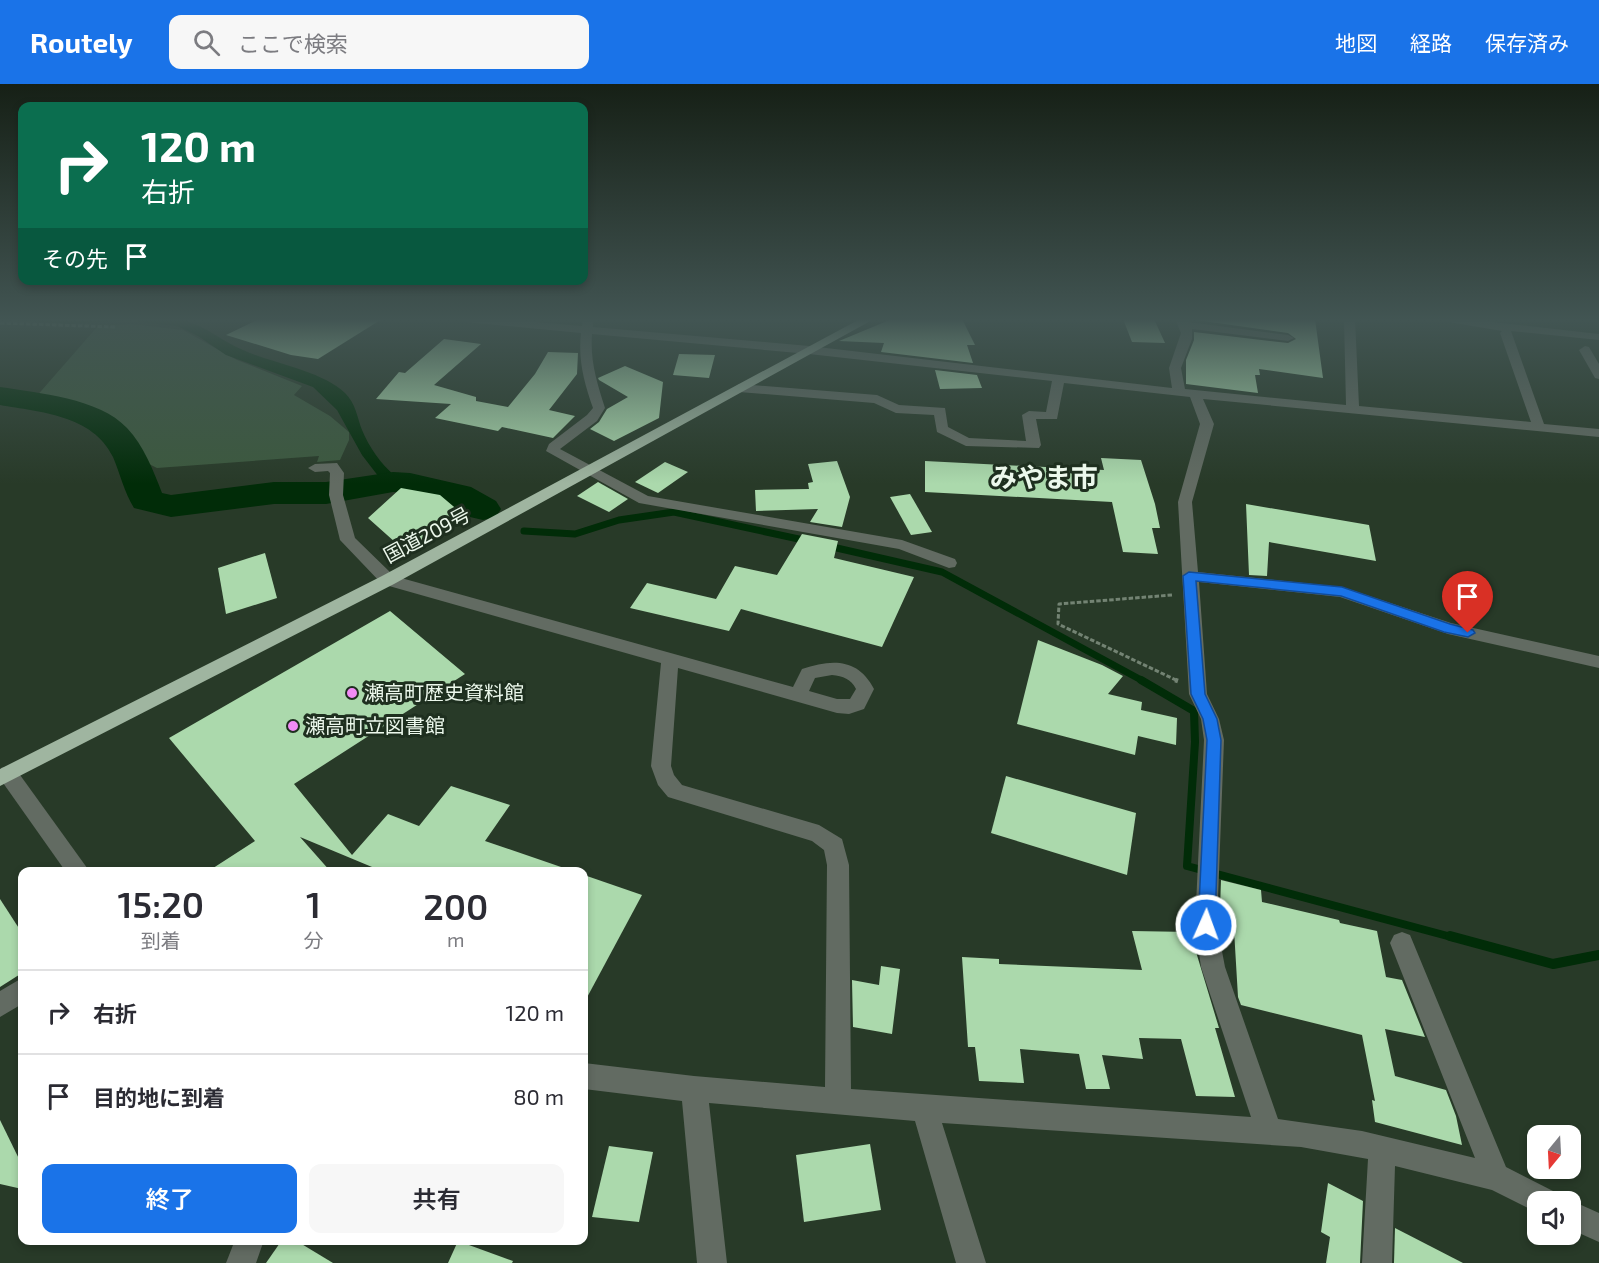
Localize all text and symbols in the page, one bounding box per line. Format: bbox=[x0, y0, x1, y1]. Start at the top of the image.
search box bbox=[169, 15, 589, 69]
text: Routely bbox=[30, 25, 133, 59]
icon: search bbox=[190, 26, 223, 59]
text: ここで検索 bbox=[238, 30, 348, 56]
text: 地図 bbox=[1335, 30, 1377, 55]
text: 経路 bbox=[1410, 30, 1452, 55]
text: 保存済み bbox=[1485, 30, 1569, 55]
text: 120 m bbox=[141, 120, 256, 170]
icon: right bbox=[42, 126, 120, 204]
text: 右折 bbox=[141, 175, 195, 207]
icon: arrive bbox=[120, 240, 153, 273]
text: その先 bbox=[42, 245, 108, 271]
district label: みやま市 bbox=[990, 460, 1098, 492]
street label: 国道209号 bbox=[379, 501, 474, 567]
pin bbox=[1442, 571, 1493, 633]
icon: arrive bbox=[1451, 580, 1484, 613]
place label: 瀬高町歴史資料館 bbox=[364, 680, 524, 704]
marker: 瀬高町歴史資料館 bbox=[345, 686, 359, 700]
place label: 瀬高町立図書館 bbox=[305, 713, 445, 737]
marker: 瀬高町立図書館 bbox=[286, 719, 300, 733]
text: 15:20 bbox=[118, 882, 204, 925]
text: 1 bbox=[306, 882, 321, 925]
text: 200 bbox=[423, 884, 488, 927]
position arrow bbox=[1174, 893, 1238, 957]
text: m bbox=[447, 927, 465, 951]
text: 到着 bbox=[141, 928, 181, 952]
text: 分 bbox=[304, 928, 324, 952]
icon: right bbox=[42, 996, 75, 1029]
text: 120 m bbox=[505, 999, 564, 1025]
text: 右折 bbox=[93, 1000, 137, 1026]
icon: arrive bbox=[42, 1080, 75, 1113]
text: 80 m bbox=[513, 1083, 564, 1109]
text: 目的地に到着 bbox=[93, 1084, 225, 1110]
north arrow bbox=[1527, 1125, 1581, 1179]
map controls bbox=[1527, 1125, 1581, 1245]
button: 終了 bbox=[42, 1164, 297, 1233]
button: 共有 bbox=[309, 1164, 564, 1233]
button: sound bbox=[1527, 1191, 1581, 1245]

